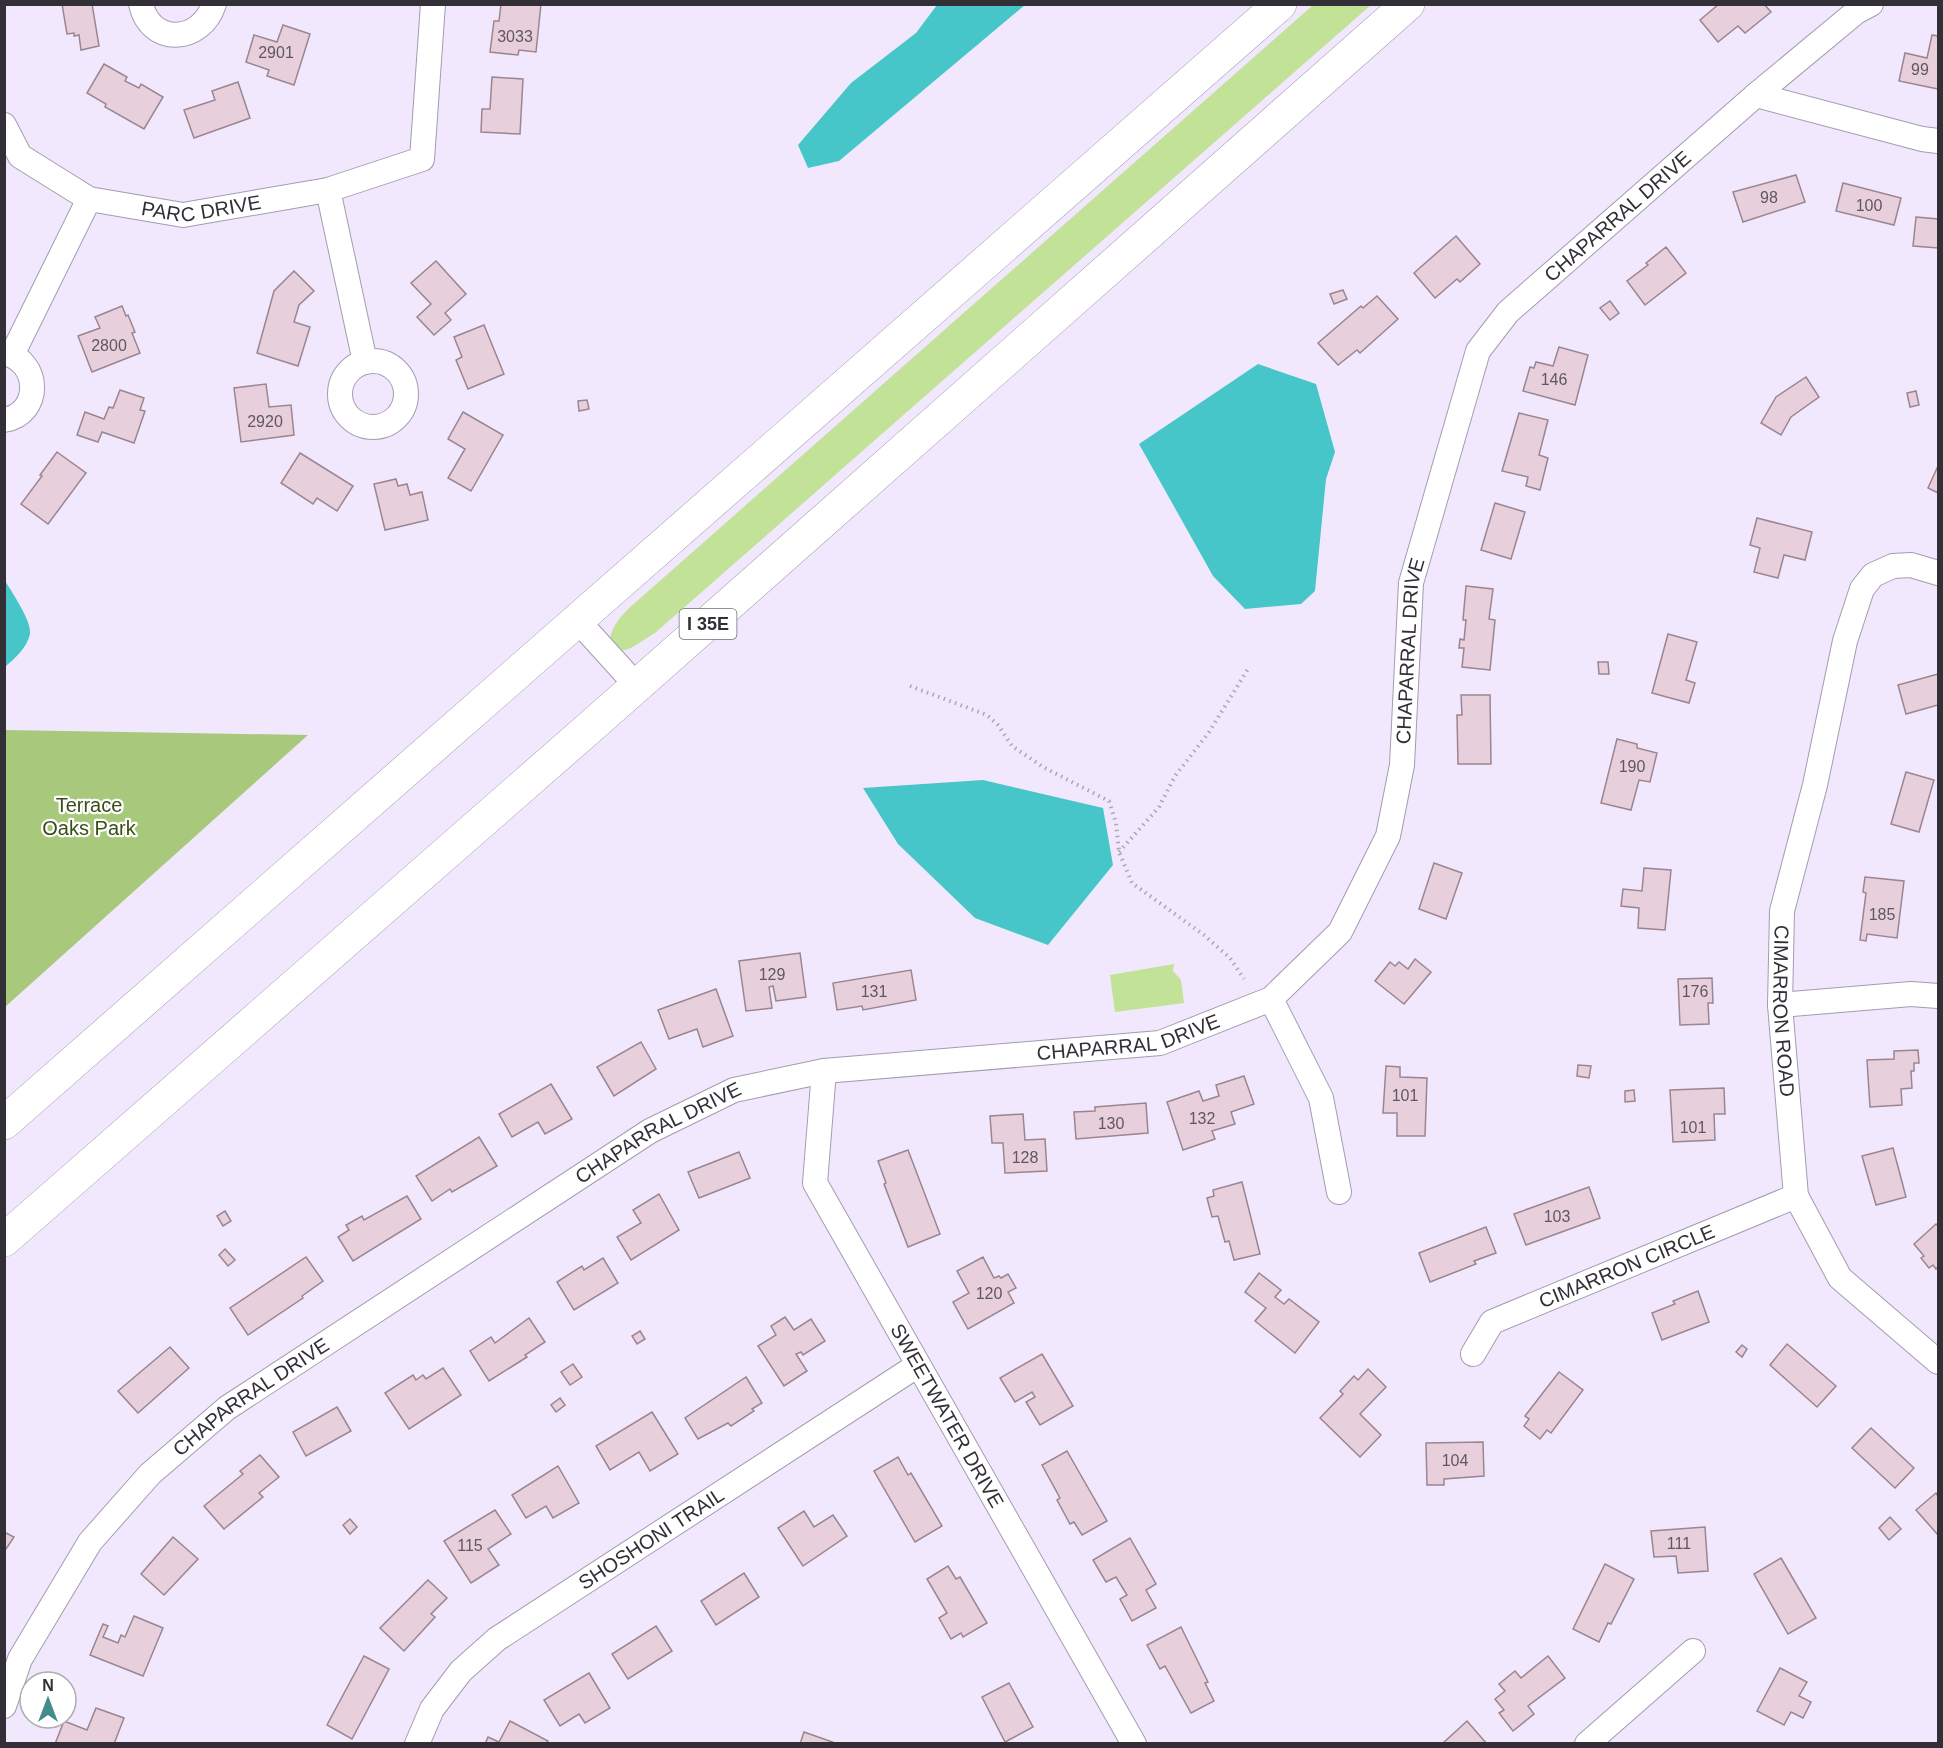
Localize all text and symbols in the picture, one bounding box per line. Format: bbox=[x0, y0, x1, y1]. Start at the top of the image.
house number: 3033 bbox=[497, 28, 533, 45]
house number: 2901 bbox=[258, 44, 294, 61]
house number: 99 bbox=[1911, 61, 1929, 78]
street label: CHAPARRAL DRIVE bbox=[1540, 146, 1695, 286]
house number: 98 bbox=[1760, 189, 1778, 206]
street label: PARC DRIVE bbox=[140, 191, 263, 226]
house number: 100 bbox=[1856, 197, 1882, 214]
house number: 2800 bbox=[91, 337, 127, 354]
house number: 146 bbox=[1541, 371, 1567, 388]
house number: 2920 bbox=[247, 413, 283, 430]
street label: CHAPARRAL DRIVE bbox=[1392, 555, 1429, 745]
road number: I 35E bbox=[680, 609, 736, 639]
house number: 190 bbox=[1619, 758, 1645, 775]
park label: Terrace Oaks Park bbox=[42, 794, 137, 839]
house number: 185 bbox=[1869, 906, 1895, 923]
street label: CIMARRON ROAD bbox=[1769, 925, 1799, 1098]
house number: 129 bbox=[759, 966, 785, 983]
house number: 131 bbox=[861, 983, 887, 1000]
house number: 176 bbox=[1682, 983, 1708, 1000]
street label: CHAPARRAL DRIVE bbox=[1036, 1010, 1223, 1064]
street label: CHAPARRAL DRIVE bbox=[571, 1077, 744, 1188]
house number: 101 bbox=[1392, 1087, 1418, 1104]
house number: 132 bbox=[1189, 1110, 1215, 1127]
house number: 130 bbox=[1098, 1115, 1124, 1132]
house number: 101 bbox=[1680, 1119, 1706, 1136]
house number: 128 bbox=[1012, 1149, 1038, 1166]
house number: 103 bbox=[1544, 1208, 1570, 1225]
street label: CIMARRON CIRCLE bbox=[1536, 1220, 1718, 1312]
house number: 120 bbox=[976, 1285, 1002, 1302]
street label: SWEETWATER DRIVE bbox=[886, 1320, 1008, 1511]
street label: CHAPARRAL DRIVE bbox=[169, 1333, 333, 1460]
house number: 104 bbox=[1442, 1452, 1468, 1469]
street label: SHOSHONI TRAIL bbox=[575, 1483, 728, 1594]
house number: 111 bbox=[1667, 1535, 1691, 1552]
house number: 115 bbox=[457, 1537, 483, 1554]
north arrow bbox=[18, 1670, 78, 1730]
text: N bbox=[42, 1677, 54, 1694]

